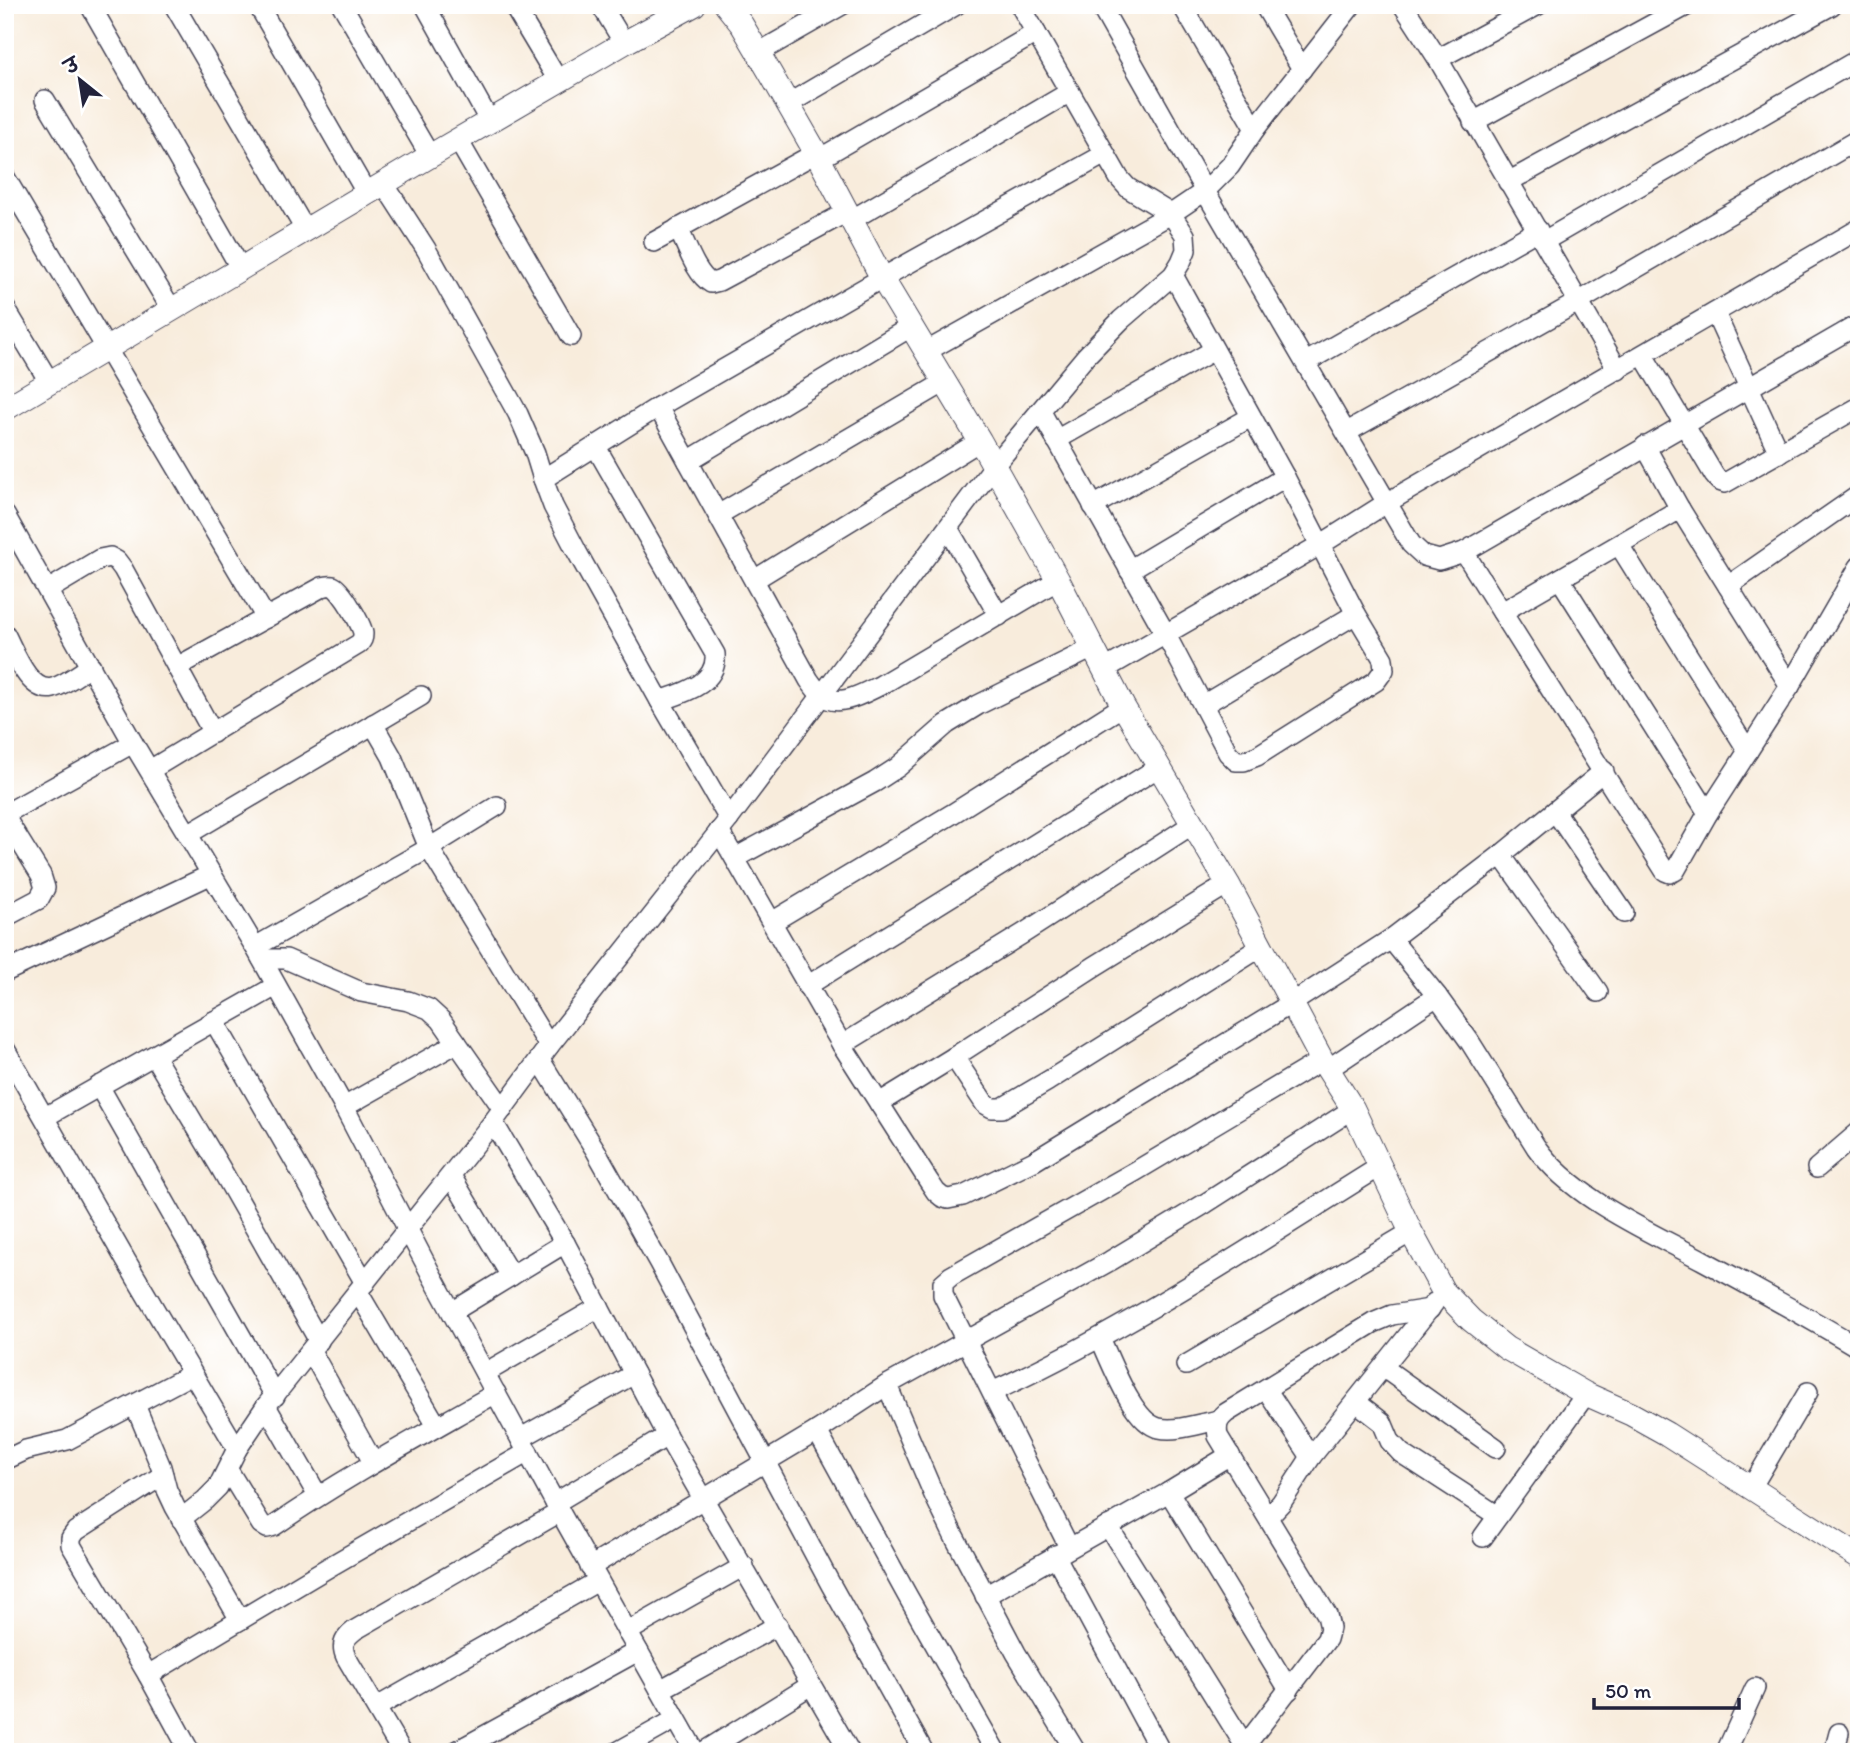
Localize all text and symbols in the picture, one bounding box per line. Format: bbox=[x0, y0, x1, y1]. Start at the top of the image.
north arrow bbox=[46, 46, 116, 116]
text: उ bbox=[59, 51, 85, 80]
scale bar bbox=[1594, 1666, 1740, 1710]
text: 50 m bbox=[1605, 1678, 1652, 1703]

